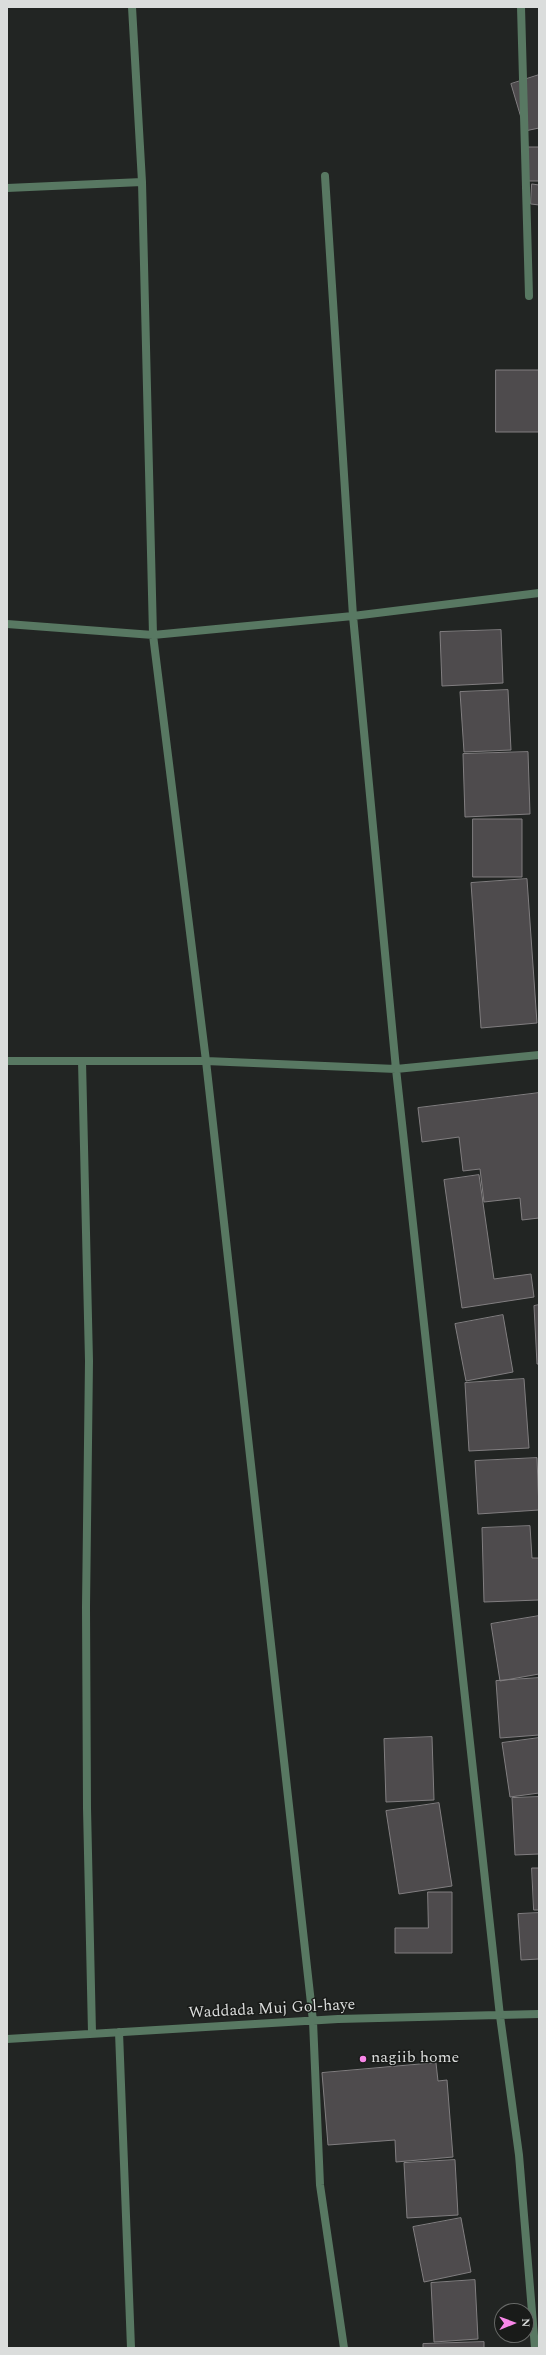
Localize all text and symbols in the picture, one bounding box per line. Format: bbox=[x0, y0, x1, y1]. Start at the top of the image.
street label: Waddada Muj Gol-haye bbox=[188, 1996, 356, 2024]
place label: nagiib home bbox=[371, 2049, 459, 2069]
marker: nagiib home bbox=[358, 2054, 368, 2064]
north arrow bbox=[494, 2303, 534, 2343]
text: N bbox=[517, 2318, 534, 2327]

